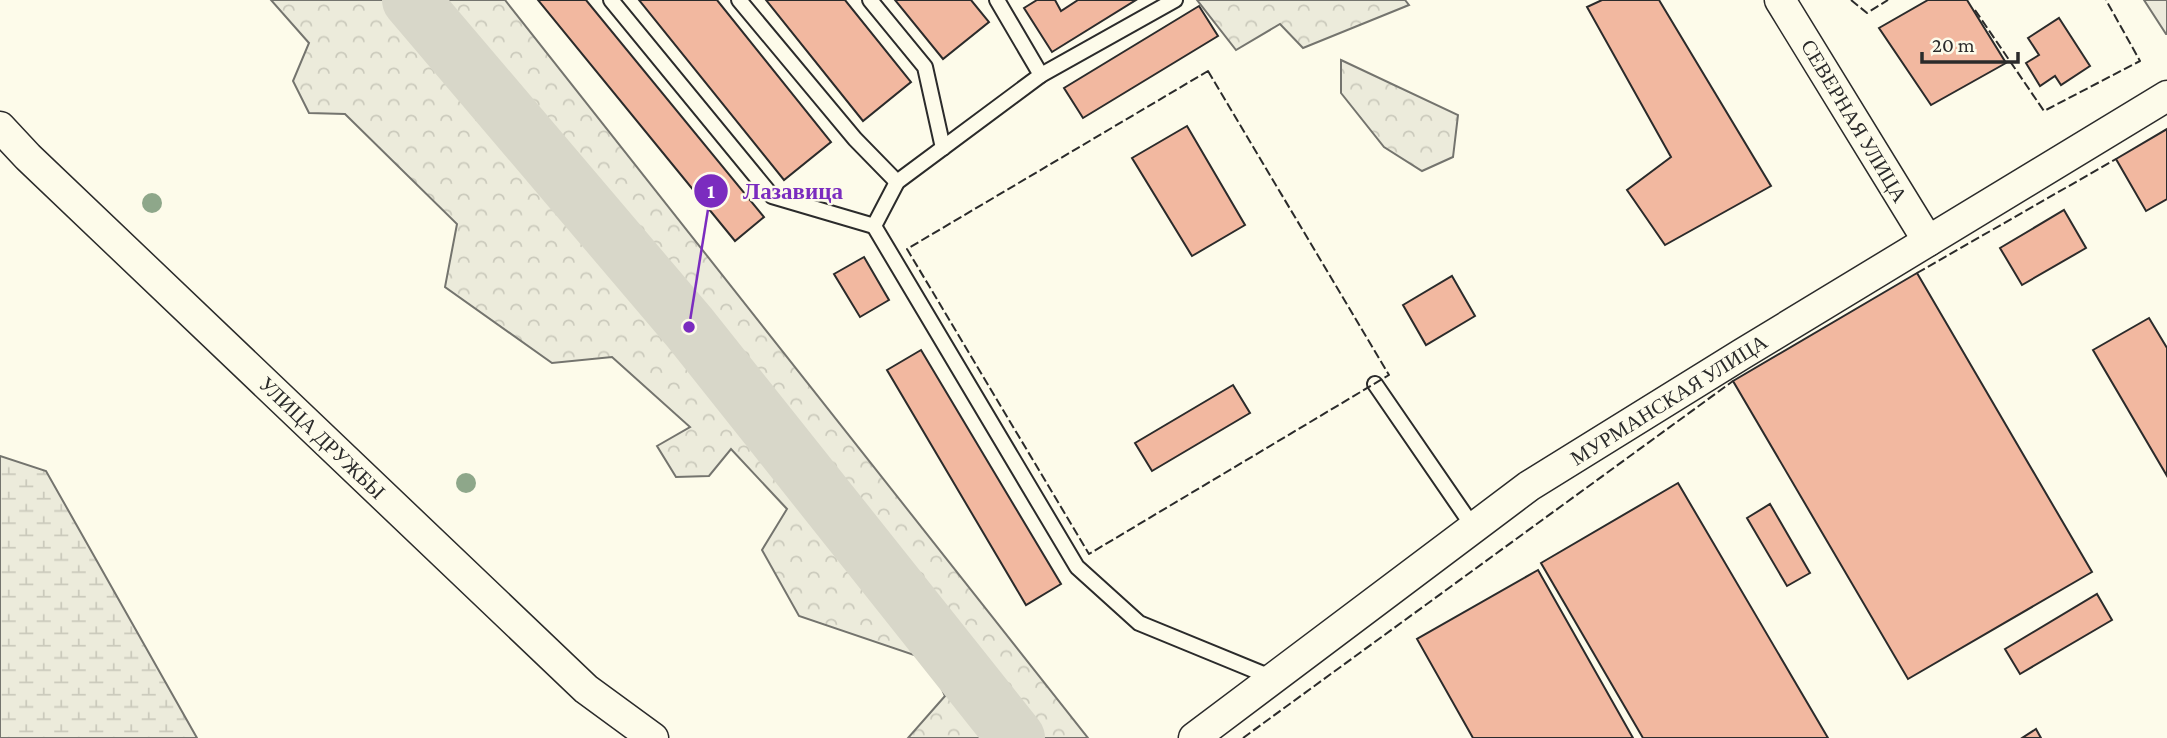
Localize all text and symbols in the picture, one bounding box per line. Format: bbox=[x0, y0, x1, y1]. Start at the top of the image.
scale bar bbox=[1922, 21, 2018, 65]
text: 20 m bbox=[1932, 33, 1975, 57]
street label: СЕВЕРНАЯ УЛИЦА bbox=[1796, 35, 1913, 208]
callout: Лазавица bbox=[694, 169, 857, 213]
text: Лазавица bbox=[743, 178, 843, 204]
text: 1 bbox=[707, 179, 715, 203]
street label: МУРМАНСКАЯ УЛИЦА bbox=[1566, 329, 1773, 470]
street label: УЛИЦА ДРУЖБЫ bbox=[254, 372, 390, 504]

